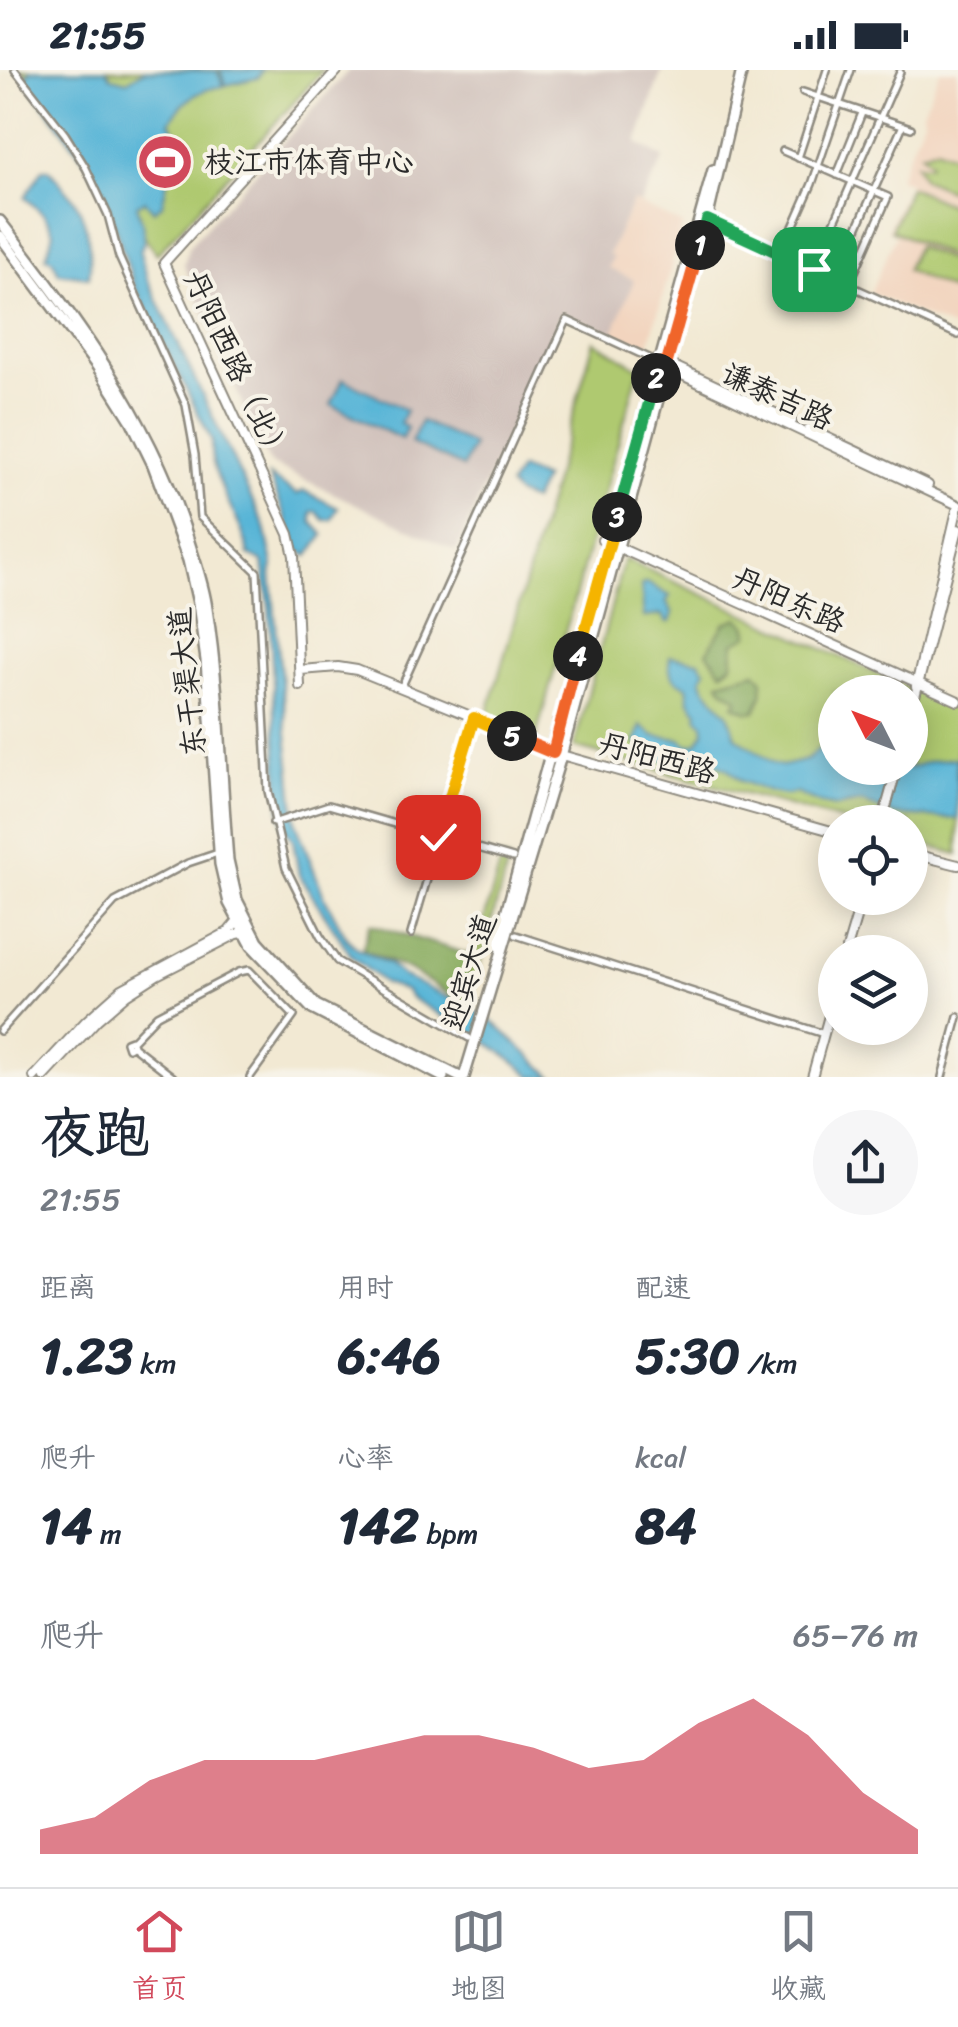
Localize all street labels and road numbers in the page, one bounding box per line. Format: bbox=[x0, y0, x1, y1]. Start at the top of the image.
street label: 丹阳西路（北） bbox=[168, 260, 306, 474]
street label: 谦泰吉路 bbox=[711, 346, 843, 446]
street label: 丹阳东路 bbox=[723, 551, 855, 649]
street label: 东干渠大道 bbox=[152, 605, 222, 759]
street label: 丹阳西路 bbox=[592, 716, 722, 800]
street label: 迎宾大道 bbox=[426, 907, 512, 1037]

